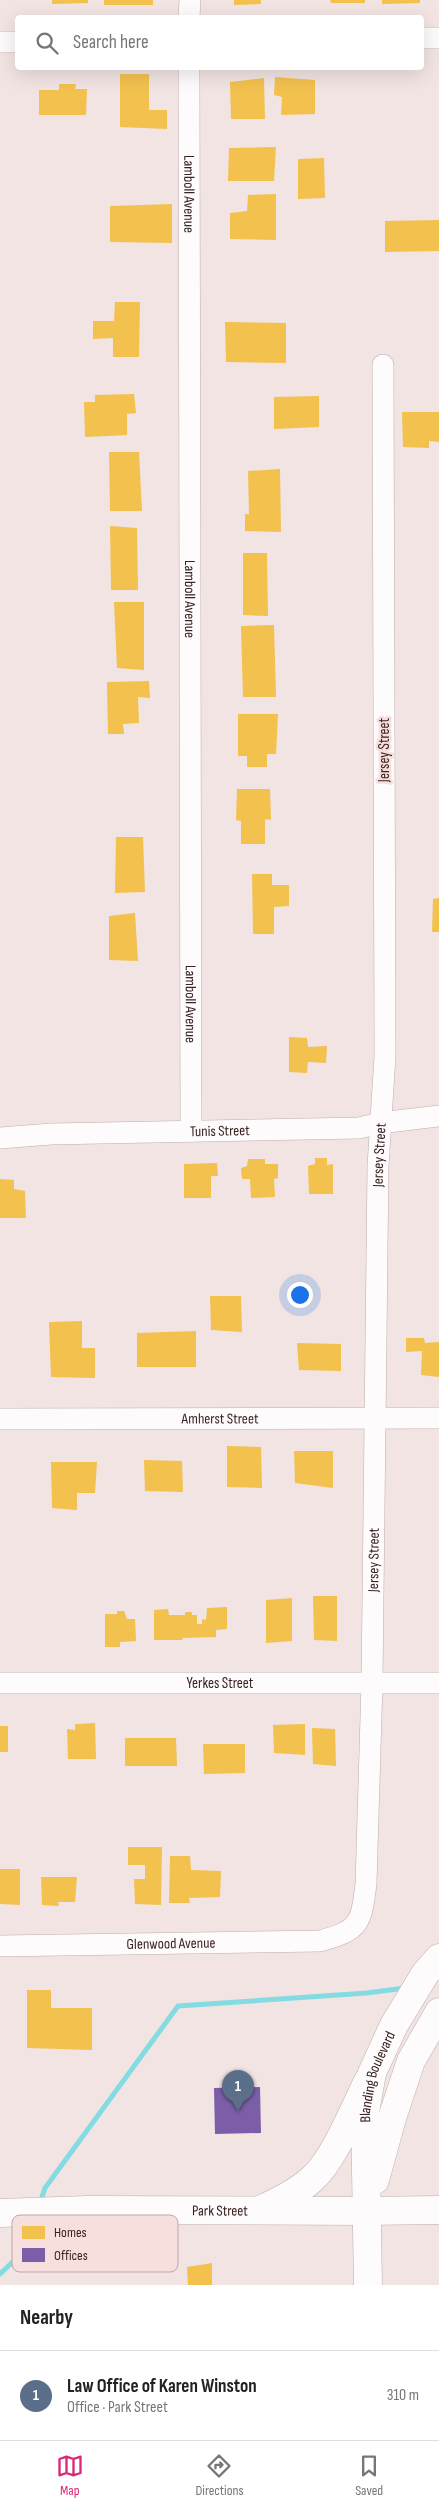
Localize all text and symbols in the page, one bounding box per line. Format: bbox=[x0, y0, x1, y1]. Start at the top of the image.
search box bbox=[15, 15, 424, 70]
icon: search bbox=[33, 29, 61, 57]
text: Search here bbox=[73, 31, 149, 54]
street label: Lamboll Avenue bbox=[180, 155, 199, 233]
street label: Lamboll Avenue bbox=[180, 560, 200, 638]
street label: Jersey Street bbox=[375, 717, 394, 783]
street label: Lamboll Avenue bbox=[181, 965, 200, 1043]
street label: Tunis Street bbox=[190, 1121, 250, 1141]
street label: Jersey Street bbox=[368, 1122, 390, 1188]
your location bbox=[287, 1282, 313, 1308]
street label: Amherst Street bbox=[181, 1409, 259, 1428]
street label: Jersey Street bbox=[364, 1527, 383, 1593]
street label: Yerkes Street bbox=[187, 1674, 254, 1693]
street label: Glenwood Avenue bbox=[126, 1933, 216, 1954]
street label: Blanding Boulevard bbox=[355, 2028, 399, 2123]
pin: 1 bbox=[222, 2070, 254, 2111]
street label: Park Street bbox=[192, 2201, 248, 2220]
legend bbox=[12, 2215, 178, 2272]
text: Homes bbox=[54, 2224, 87, 2241]
text: Offices bbox=[54, 2247, 88, 2264]
text: Nearby bbox=[20, 2305, 73, 2330]
text: Law Office of Karen Winston bbox=[67, 2375, 257, 2398]
text: 1 bbox=[33, 2386, 39, 2405]
text: 310 m bbox=[387, 2386, 419, 2405]
text: Office · Park Street bbox=[67, 2398, 168, 2417]
tab: Map bbox=[56, 2452, 84, 2499]
tab: Directions bbox=[195, 2452, 244, 2499]
tab: Saved bbox=[355, 2452, 383, 2499]

